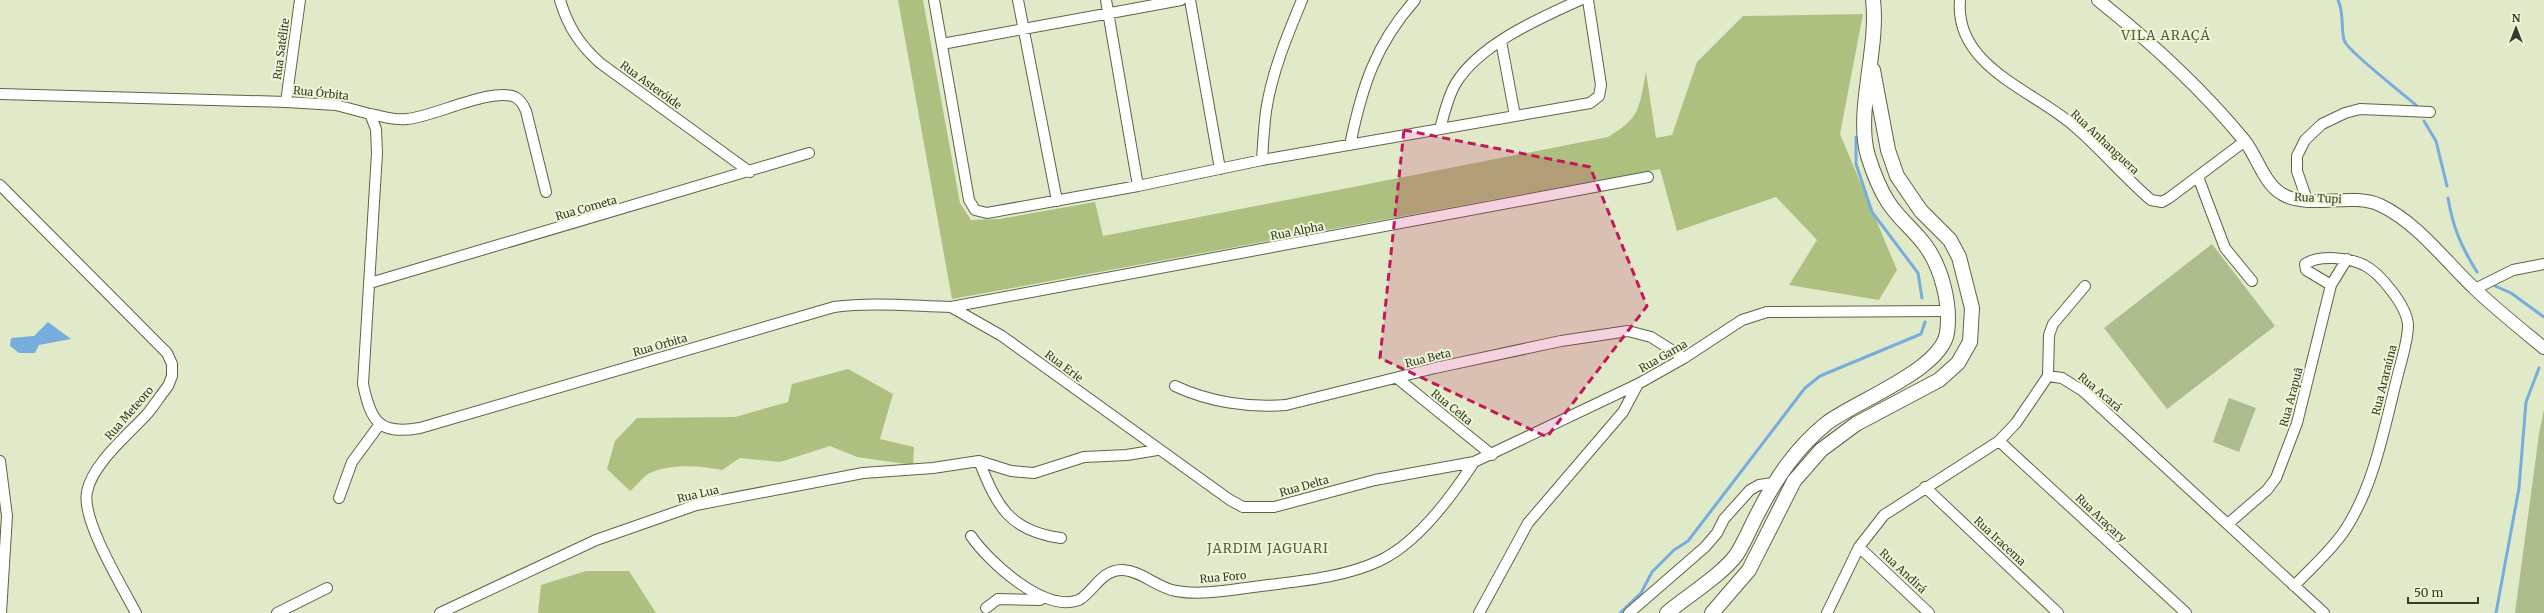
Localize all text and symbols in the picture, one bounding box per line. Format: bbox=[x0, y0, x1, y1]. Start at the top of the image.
north arrow bbox=[2496, 8, 2536, 48]
text: N bbox=[2512, 11, 2521, 25]
street label: Rua Satélite bbox=[270, 17, 292, 81]
district label: VILA ARAÇÁ bbox=[2120, 26, 2211, 44]
street label: Rua Asteróide bbox=[617, 58, 685, 112]
street label: Rua Órbita bbox=[292, 83, 350, 103]
street label: Rua Anhanguera bbox=[2068, 107, 2142, 177]
street label: Rua Tupi bbox=[2294, 190, 2343, 206]
street label: Rua Cometa bbox=[554, 193, 618, 223]
street label: Rua Alpha bbox=[1269, 219, 1325, 243]
street label: Rua Orbita bbox=[631, 331, 689, 359]
street label: Rua Gama bbox=[1636, 336, 1690, 375]
street label: Rua Araraúna bbox=[2368, 343, 2400, 417]
street label: Rua Beta bbox=[1404, 346, 1452, 370]
street label: Rua Erie bbox=[1042, 347, 1086, 385]
street label: Rua Arapuã bbox=[2276, 366, 2306, 428]
street label: Rua Acará bbox=[2075, 370, 2125, 414]
street label: Rua Meteoro bbox=[102, 383, 157, 443]
street label: Rua Celta bbox=[1428, 386, 1476, 428]
street label: Rua Delta bbox=[1278, 472, 1330, 500]
street label: Rua Lua bbox=[676, 482, 720, 506]
street label: Rua Araçary bbox=[2073, 491, 2130, 545]
street label: Rua Iracema bbox=[1971, 514, 2029, 569]
district label: JARDIM JAGUARI bbox=[1206, 540, 1329, 557]
street label: Rua Andirá bbox=[1877, 546, 1929, 596]
street label: Rua Foro bbox=[1199, 568, 1247, 586]
scale bar bbox=[2408, 579, 2478, 605]
text: 50 m bbox=[2414, 585, 2443, 600]

